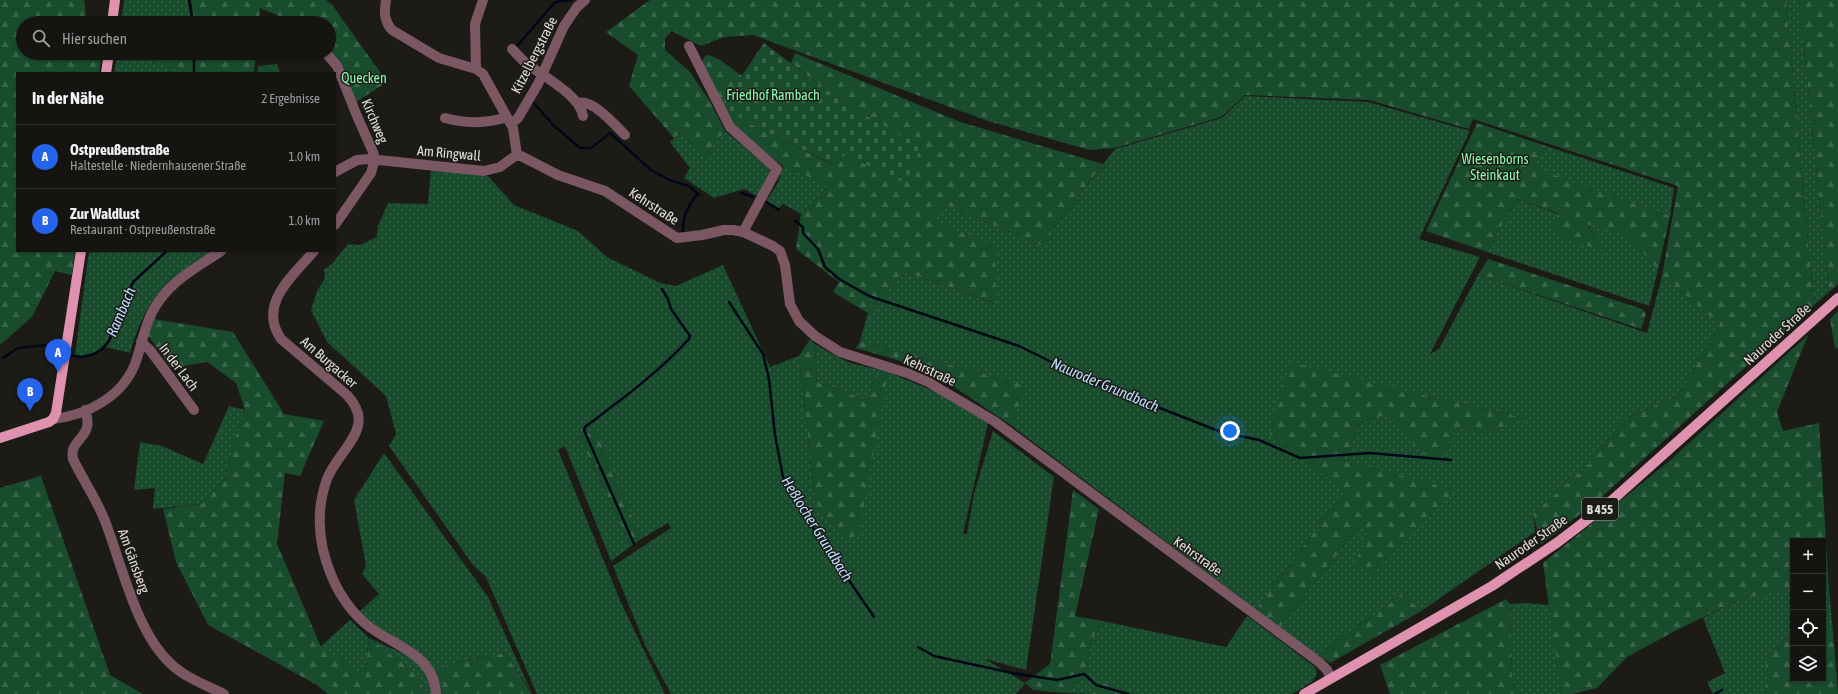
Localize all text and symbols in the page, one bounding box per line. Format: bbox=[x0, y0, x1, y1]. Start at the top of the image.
street label: Kitzelbergstraße bbox=[508, 14, 560, 96]
search box bbox=[16, 16, 336, 60]
icon: search bbox=[30, 27, 52, 49]
text: Hier suchen bbox=[62, 30, 127, 47]
park label: Quecken bbox=[341, 70, 387, 86]
park label: Friedhof Rambach bbox=[726, 87, 820, 103]
text: In der Nähe bbox=[32, 88, 104, 108]
text: 2 Ergebnisse bbox=[261, 91, 320, 106]
street label: Kirchweg bbox=[358, 96, 392, 146]
text: Ostpreußenstraße bbox=[70, 141, 170, 158]
street label: Am Ringwall bbox=[416, 142, 482, 164]
text: A bbox=[42, 149, 48, 164]
text: 1.0 km bbox=[289, 149, 320, 164]
park label: Wiesenborns Steinkaut bbox=[1462, 151, 1528, 183]
text: Haltestelle · Niedernhausener Straße bbox=[70, 158, 246, 173]
street label: Kehrstraße bbox=[626, 184, 682, 228]
text: Zur Waldlust bbox=[70, 205, 140, 222]
text: B bbox=[42, 213, 48, 228]
text: 1.0 km bbox=[289, 213, 320, 228]
text: Restaurant · Ostpreußenstraße bbox=[70, 222, 215, 237]
water label: Rambach bbox=[103, 284, 139, 339]
street label: Nauroder Straße bbox=[1740, 300, 1814, 368]
street label: Am Burgacker bbox=[297, 333, 361, 391]
pin: A bbox=[45, 339, 71, 372]
street label: In der Lach bbox=[156, 340, 202, 394]
street label: Kehrstraße bbox=[901, 351, 959, 389]
water label: Nauroder Grundbach bbox=[1049, 354, 1162, 415]
pin: B bbox=[17, 378, 43, 411]
your location bbox=[1220, 421, 1240, 441]
water label: Heßlocher Grundbach bbox=[778, 473, 857, 584]
road number: B 455 bbox=[1582, 498, 1618, 520]
street label: Nauroder Straße bbox=[1492, 511, 1570, 573]
street label: Am Gänsberg bbox=[115, 527, 153, 595]
street label: Kehrstraße bbox=[1171, 533, 1225, 579]
map controls bbox=[1790, 538, 1826, 682]
button: + bbox=[1790, 538, 1826, 574]
button: − bbox=[1790, 574, 1826, 610]
button: locate bbox=[1790, 610, 1826, 646]
button: layers bbox=[1790, 646, 1826, 682]

